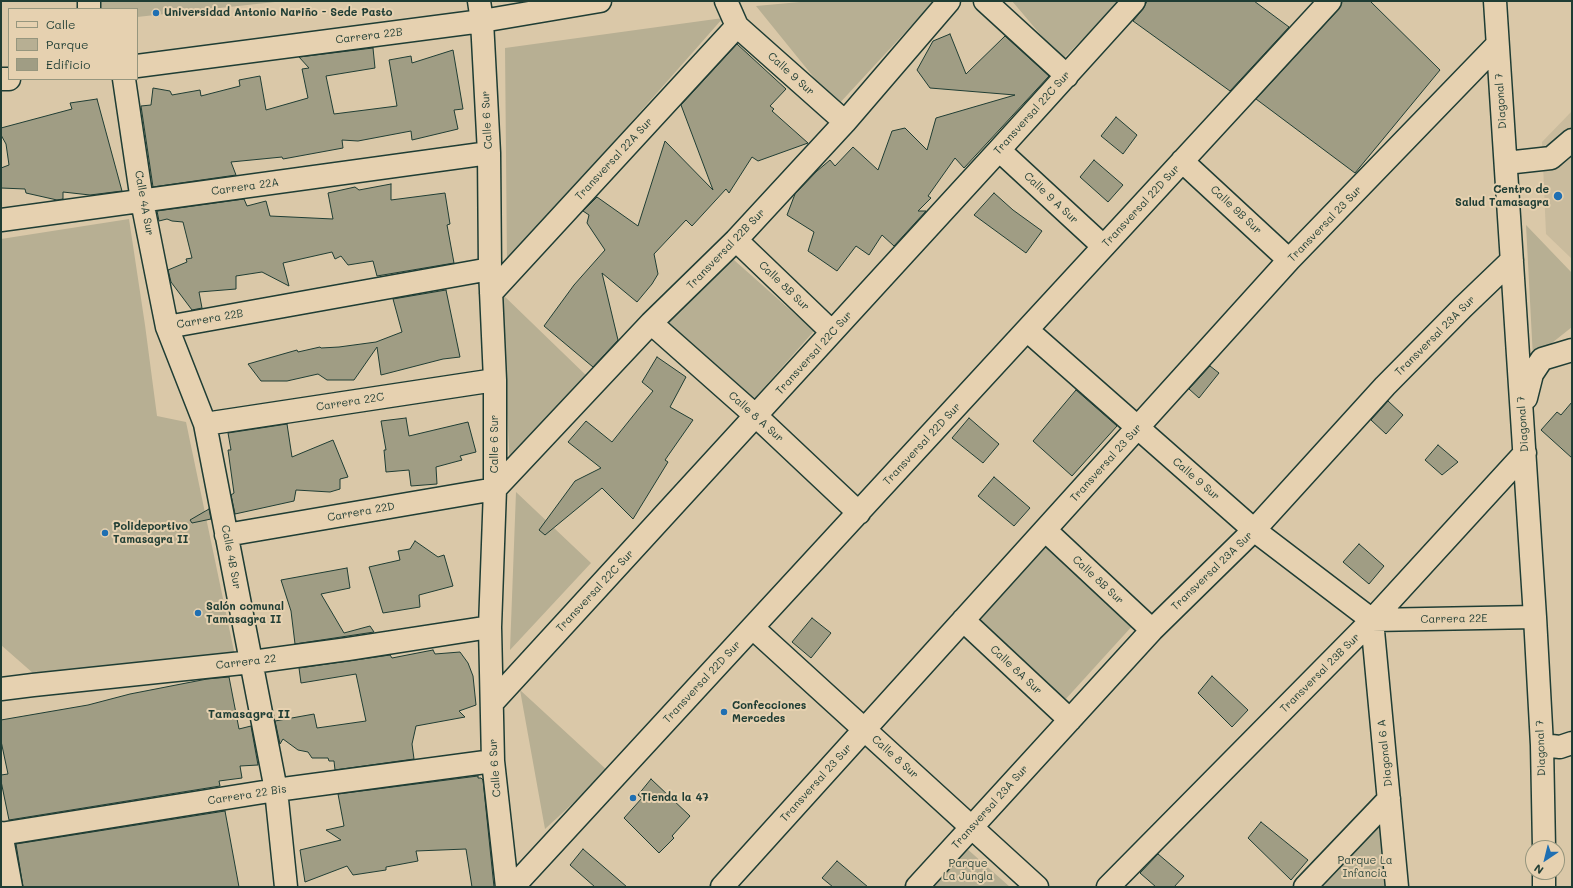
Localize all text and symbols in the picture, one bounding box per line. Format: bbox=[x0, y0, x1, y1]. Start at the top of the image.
place label: Universidad Antonio Nariño - Sede Pasto bbox=[164, 6, 393, 20]
legend bbox=[8, 8, 138, 80]
marker: Universidad Antonio Nariño - Sede Pasto bbox=[151, 8, 161, 18]
text: Calle bbox=[46, 16, 76, 32]
street label: Carrera 22B bbox=[335, 25, 403, 47]
text: Parque bbox=[46, 36, 89, 52]
street label: Calle 9 Sur bbox=[765, 50, 817, 98]
text: Edificio bbox=[46, 56, 90, 72]
street label: Transversal 22C Sur bbox=[991, 68, 1073, 158]
street label: Diagonal 7 bbox=[1492, 73, 1510, 129]
street label: Calle 6 Sur bbox=[479, 90, 495, 150]
street label: Transversal 22A Sur bbox=[572, 115, 656, 203]
street label: Transversal 22D Sur bbox=[1099, 162, 1183, 250]
street label: Calle 4A Sur bbox=[132, 169, 156, 237]
street label: Calle 9 A Sur bbox=[1021, 169, 1081, 227]
street label: Carrera 22A bbox=[210, 176, 280, 198]
street label: Calle 9B Sur bbox=[1208, 183, 1264, 237]
street label: Transversal 23 Sur bbox=[1285, 183, 1365, 265]
place label: Centro de Salud Tamasagra bbox=[1455, 183, 1549, 209]
marker: Centro de Salud Tamasagra bbox=[1552, 190, 1564, 202]
street label: Transversal 22B Sur bbox=[684, 206, 768, 292]
street label: Calle 8B Sur bbox=[756, 259, 812, 313]
street label: Transversal 23A Sur bbox=[1392, 293, 1478, 379]
street label: Carrera 22B bbox=[176, 307, 244, 331]
street label: Transversal 22C Sur bbox=[773, 308, 855, 398]
street label: Calle 8 A Sur bbox=[726, 389, 786, 445]
street label: Carrera 22C bbox=[315, 390, 385, 414]
street label: Diagonal 7 bbox=[1514, 396, 1532, 452]
street label: Transversal 22D Sur bbox=[880, 400, 964, 488]
street label: Calle 6 Sur bbox=[488, 415, 502, 473]
street label: Transversal 23 Sur bbox=[1068, 421, 1144, 505]
street label: Calle 9 Sur bbox=[1170, 455, 1222, 503]
street label: Carrera 22D bbox=[326, 500, 396, 524]
place label: Polideportivo Tamasagra II bbox=[113, 520, 188, 546]
street label: Calle 4B Sur bbox=[218, 524, 244, 590]
marker: Polideportivo Tamasagra II bbox=[100, 528, 110, 538]
street label: Transversal 23A Sur bbox=[1169, 529, 1255, 613]
street label: Transversal 22C Sur bbox=[553, 547, 637, 635]
street label: Calle 8B Sur bbox=[1070, 553, 1126, 607]
place label: Salón comunal Tamasagra II bbox=[206, 600, 284, 626]
marker: Salón comunal Tamasagra II bbox=[193, 608, 203, 618]
street label: Carrera 22E bbox=[1420, 612, 1488, 626]
street label: Transversal 23B Sur bbox=[1277, 630, 1363, 716]
street label: Transversal 22D Sur bbox=[660, 638, 744, 726]
street label: Calle 8A Sur bbox=[987, 643, 1045, 697]
street label: Carrera 22 bbox=[215, 652, 277, 672]
place label: Confecciones Mercedes bbox=[732, 699, 806, 725]
district label: Tamasagra II bbox=[208, 707, 290, 721]
marker: Confecciones Mercedes bbox=[719, 707, 729, 717]
street label: Diagonal 6 A bbox=[1375, 719, 1395, 787]
street label: Diagonal 7 bbox=[1533, 720, 1549, 776]
street label: Calle 8 Sur bbox=[869, 733, 921, 781]
street label: Calle 6 Sur bbox=[486, 738, 504, 798]
street label: Transversal 23 Sur bbox=[778, 741, 854, 825]
street label: Transversal 23A Sur bbox=[949, 762, 1031, 852]
street label: Carrera 22 Bis bbox=[207, 782, 287, 808]
place label: Tienda la 47 bbox=[641, 791, 709, 805]
marker: Tienda la 47 bbox=[628, 793, 638, 803]
north arrow bbox=[1525, 840, 1565, 880]
park label: Parque La Infancia bbox=[1337, 854, 1393, 880]
park label: Parque La Jungla bbox=[943, 857, 993, 883]
text: N bbox=[1531, 861, 1546, 878]

